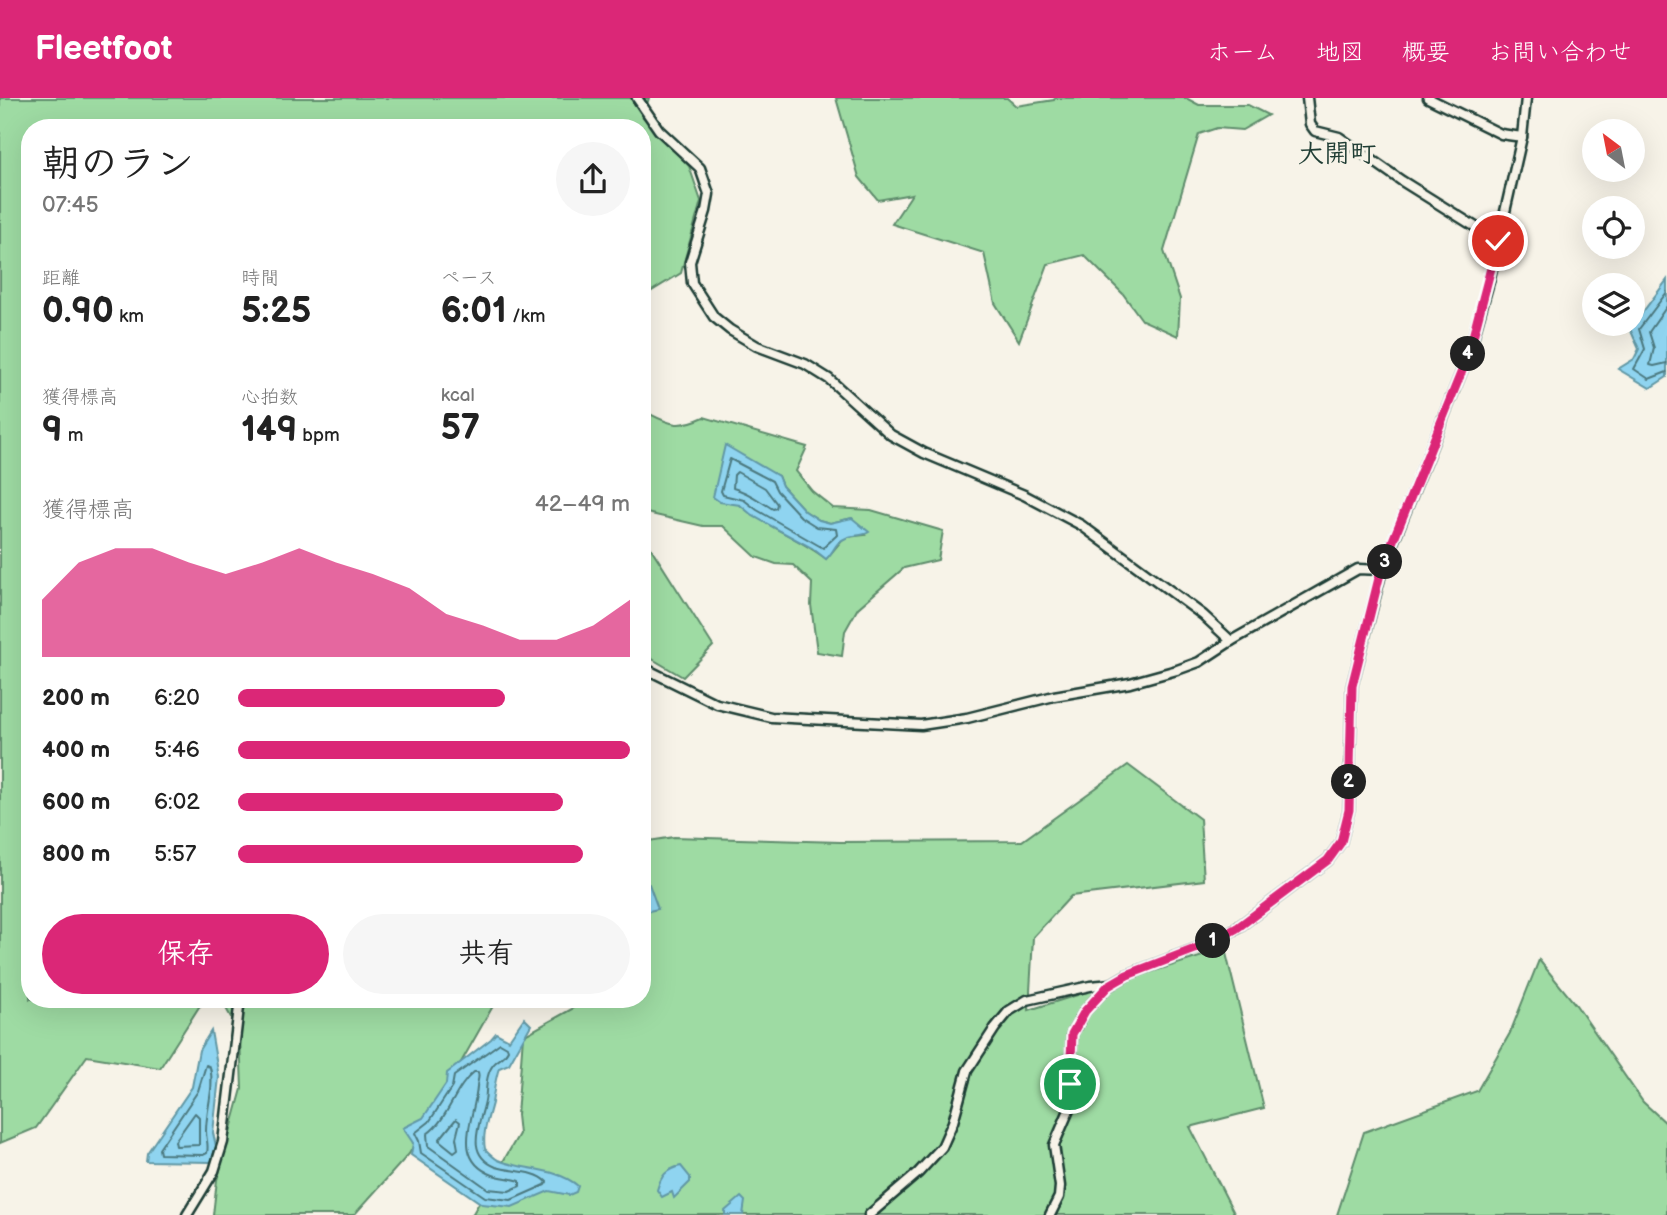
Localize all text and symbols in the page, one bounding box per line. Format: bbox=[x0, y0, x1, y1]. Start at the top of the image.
text: Fleetfoot bbox=[35, 29, 172, 69]
text: ホーム bbox=[1207, 38, 1278, 67]
text: 地図 bbox=[1316, 38, 1364, 67]
text: 概要 bbox=[1402, 38, 1450, 67]
text: お問い合わせ bbox=[1488, 38, 1632, 67]
north arrow bbox=[1582, 119, 1645, 182]
map controls bbox=[1582, 119, 1645, 336]
district label: 大開町 bbox=[1298, 139, 1376, 170]
text: 朝のラン bbox=[42, 142, 194, 187]
button: share bbox=[556, 142, 630, 216]
text: 07:45 bbox=[42, 191, 99, 219]
button: locate bbox=[1582, 196, 1645, 259]
pin bbox=[1468, 211, 1528, 271]
icon: check bbox=[1479, 222, 1517, 260]
text: 距離 bbox=[42, 267, 80, 290]
text: 時間 bbox=[241, 267, 279, 290]
text: ペース bbox=[441, 267, 497, 290]
button: layers bbox=[1582, 273, 1645, 336]
text: 0.90 bbox=[42, 290, 114, 333]
text: 5:25 bbox=[241, 290, 311, 333]
text: 6:01 bbox=[441, 290, 507, 333]
text: km bbox=[114, 305, 144, 328]
text: /km bbox=[507, 305, 546, 328]
pin: 4 bbox=[1450, 336, 1486, 372]
text: 4 bbox=[1462, 342, 1473, 365]
text: kcal bbox=[441, 384, 475, 407]
text: 獲得標高 bbox=[42, 386, 118, 409]
text: 心拍数 bbox=[241, 386, 298, 409]
text: 57 bbox=[441, 407, 480, 450]
text: 9 bbox=[42, 409, 63, 452]
text: 149 bbox=[241, 409, 297, 452]
text: m bbox=[63, 424, 83, 447]
text: bpm bbox=[297, 424, 340, 447]
text: 42–49 m bbox=[535, 490, 630, 518]
text: 獲得標高 bbox=[42, 496, 134, 524]
pin: 3 bbox=[1368, 545, 1402, 580]
text: 3 bbox=[1379, 550, 1390, 573]
text: 200 m bbox=[42, 684, 110, 712]
text: 6:20 bbox=[154, 684, 200, 712]
text: 400 m bbox=[42, 736, 110, 764]
text: 5:46 bbox=[154, 736, 200, 764]
pin: 2 bbox=[1332, 764, 1366, 800]
text: 2 bbox=[1343, 770, 1354, 793]
text: 600 m bbox=[42, 788, 110, 816]
text: 6:02 bbox=[154, 788, 200, 816]
text: 800 m bbox=[42, 840, 110, 868]
text: 5:57 bbox=[154, 840, 196, 868]
button: 保存 bbox=[42, 914, 329, 994]
button: 共有 bbox=[343, 914, 630, 994]
pin: 1 bbox=[1196, 924, 1230, 958]
text: 1 bbox=[1209, 929, 1217, 952]
pin bbox=[1040, 1054, 1100, 1114]
icon: arrive bbox=[1051, 1065, 1089, 1103]

